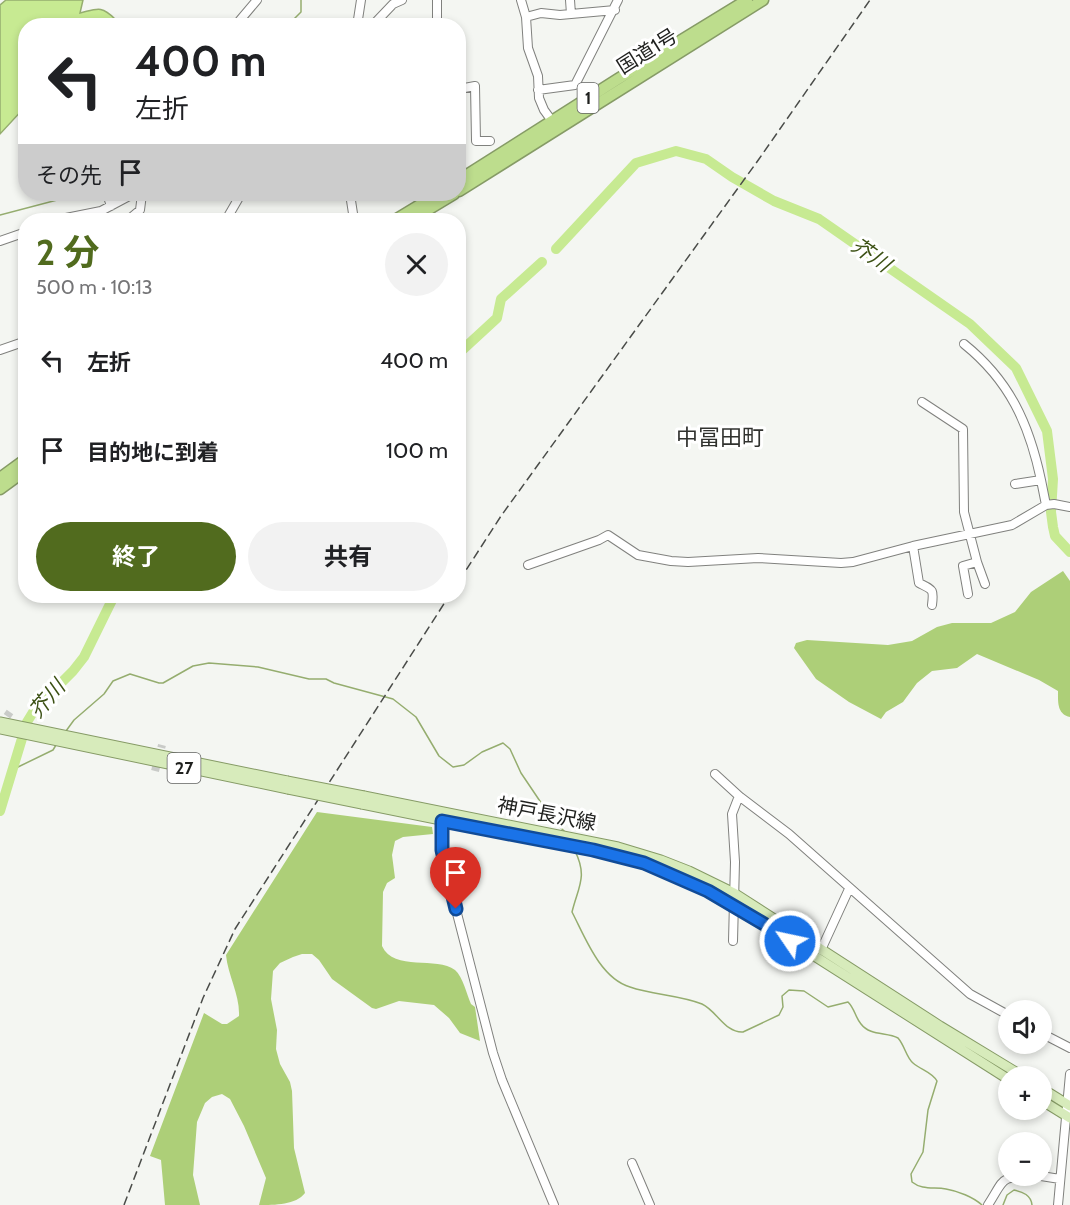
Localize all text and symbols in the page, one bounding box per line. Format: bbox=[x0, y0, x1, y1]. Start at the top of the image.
street label: 国道1号 bbox=[612, 23, 682, 79]
text: 400 m bbox=[135, 35, 266, 87]
icon: left bbox=[36, 42, 114, 120]
road number: 1 bbox=[578, 83, 598, 113]
text: 左折 bbox=[135, 92, 189, 125]
icon: arrive bbox=[114, 156, 147, 189]
text: その先 bbox=[36, 162, 102, 189]
text: 2 分 bbox=[36, 230, 99, 274]
water label: 芥川 bbox=[847, 232, 897, 278]
button: close bbox=[385, 233, 448, 296]
text: 500 m · 10:13 bbox=[36, 275, 153, 299]
icon: left bbox=[36, 344, 69, 377]
text: 400 m bbox=[380, 347, 448, 374]
text: 左折 bbox=[87, 349, 131, 376]
district label: 中冨田町 bbox=[676, 424, 764, 451]
icon: arrive bbox=[36, 434, 69, 467]
text: 100 m bbox=[386, 437, 448, 464]
text: 目的地に到着 bbox=[87, 439, 219, 466]
button: 終了 bbox=[36, 522, 236, 591]
button: 共有 bbox=[248, 522, 448, 591]
water label: 芥川 bbox=[23, 673, 71, 723]
road number: 27 bbox=[168, 753, 201, 783]
street label: 神戸長沢線 bbox=[496, 793, 598, 835]
pin bbox=[430, 847, 481, 909]
icon: arrive bbox=[439, 856, 472, 889]
position arrow bbox=[758, 909, 822, 973]
map controls bbox=[998, 1000, 1052, 1186]
button: sound bbox=[998, 1000, 1052, 1054]
button: + bbox=[998, 1066, 1052, 1120]
button: − bbox=[998, 1132, 1052, 1186]

